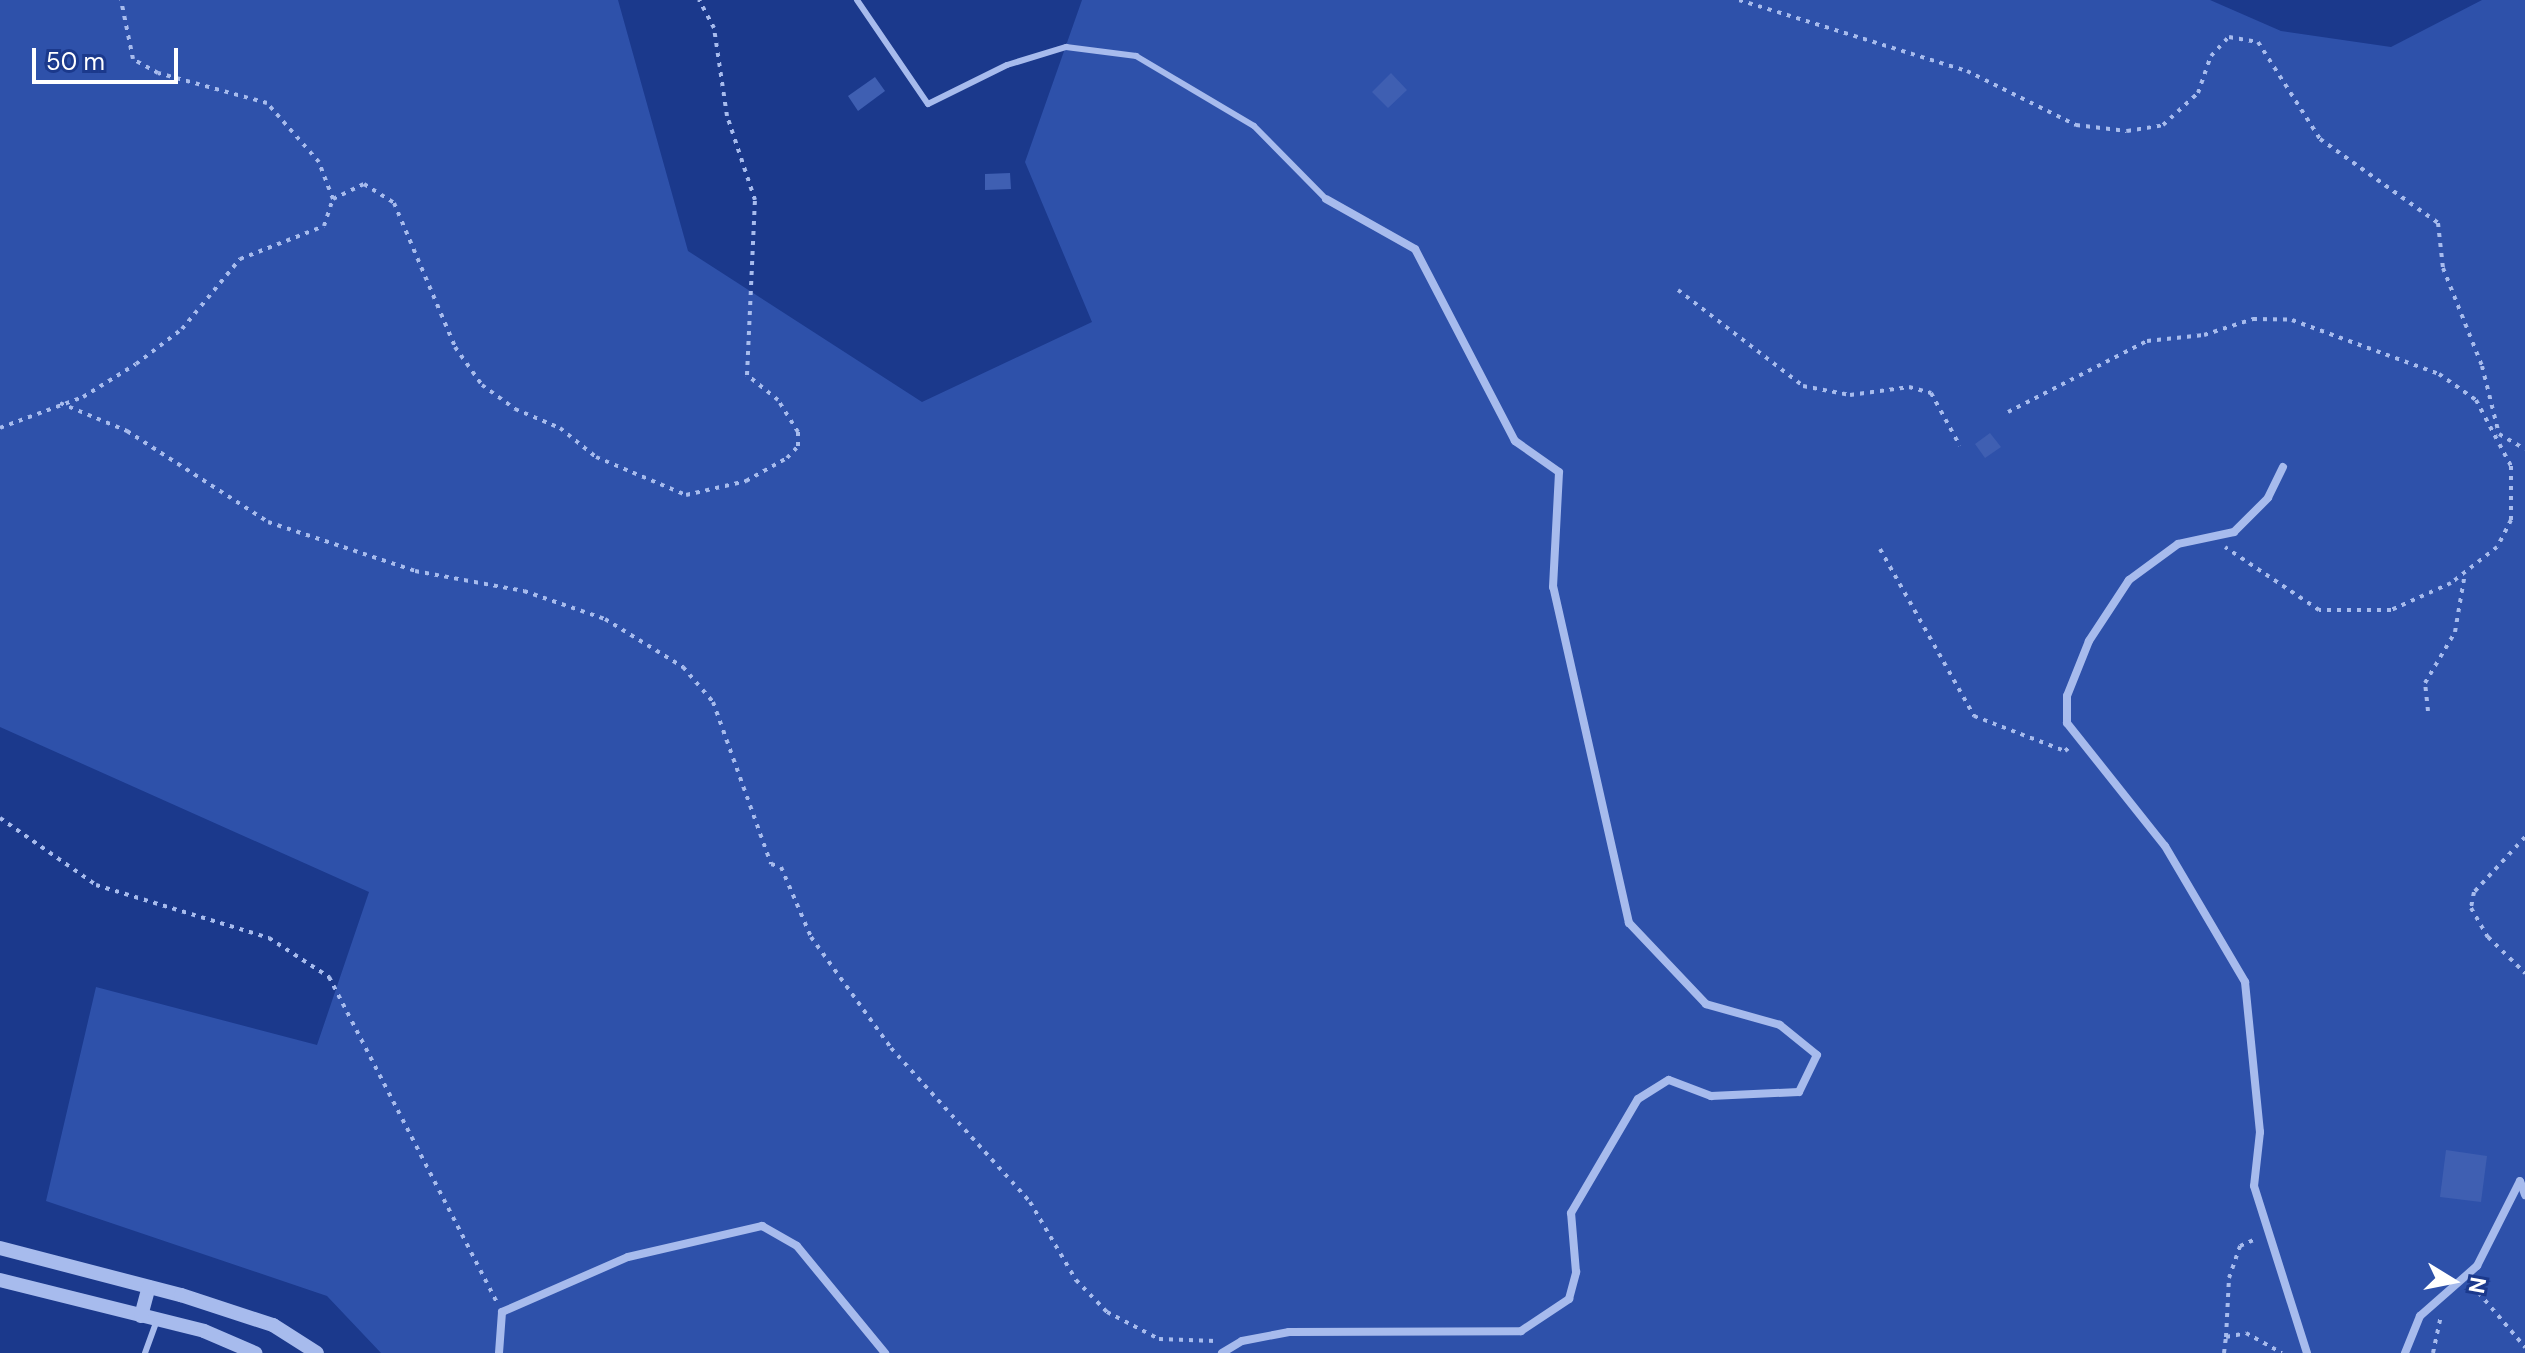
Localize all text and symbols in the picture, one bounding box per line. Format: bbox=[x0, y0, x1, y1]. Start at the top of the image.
scale bar bbox=[36, 32, 182, 82]
text: 50 m bbox=[46, 46, 105, 77]
north arrow bbox=[2413, 1241, 2493, 1321]
text: N bbox=[2461, 1275, 2493, 1296]

